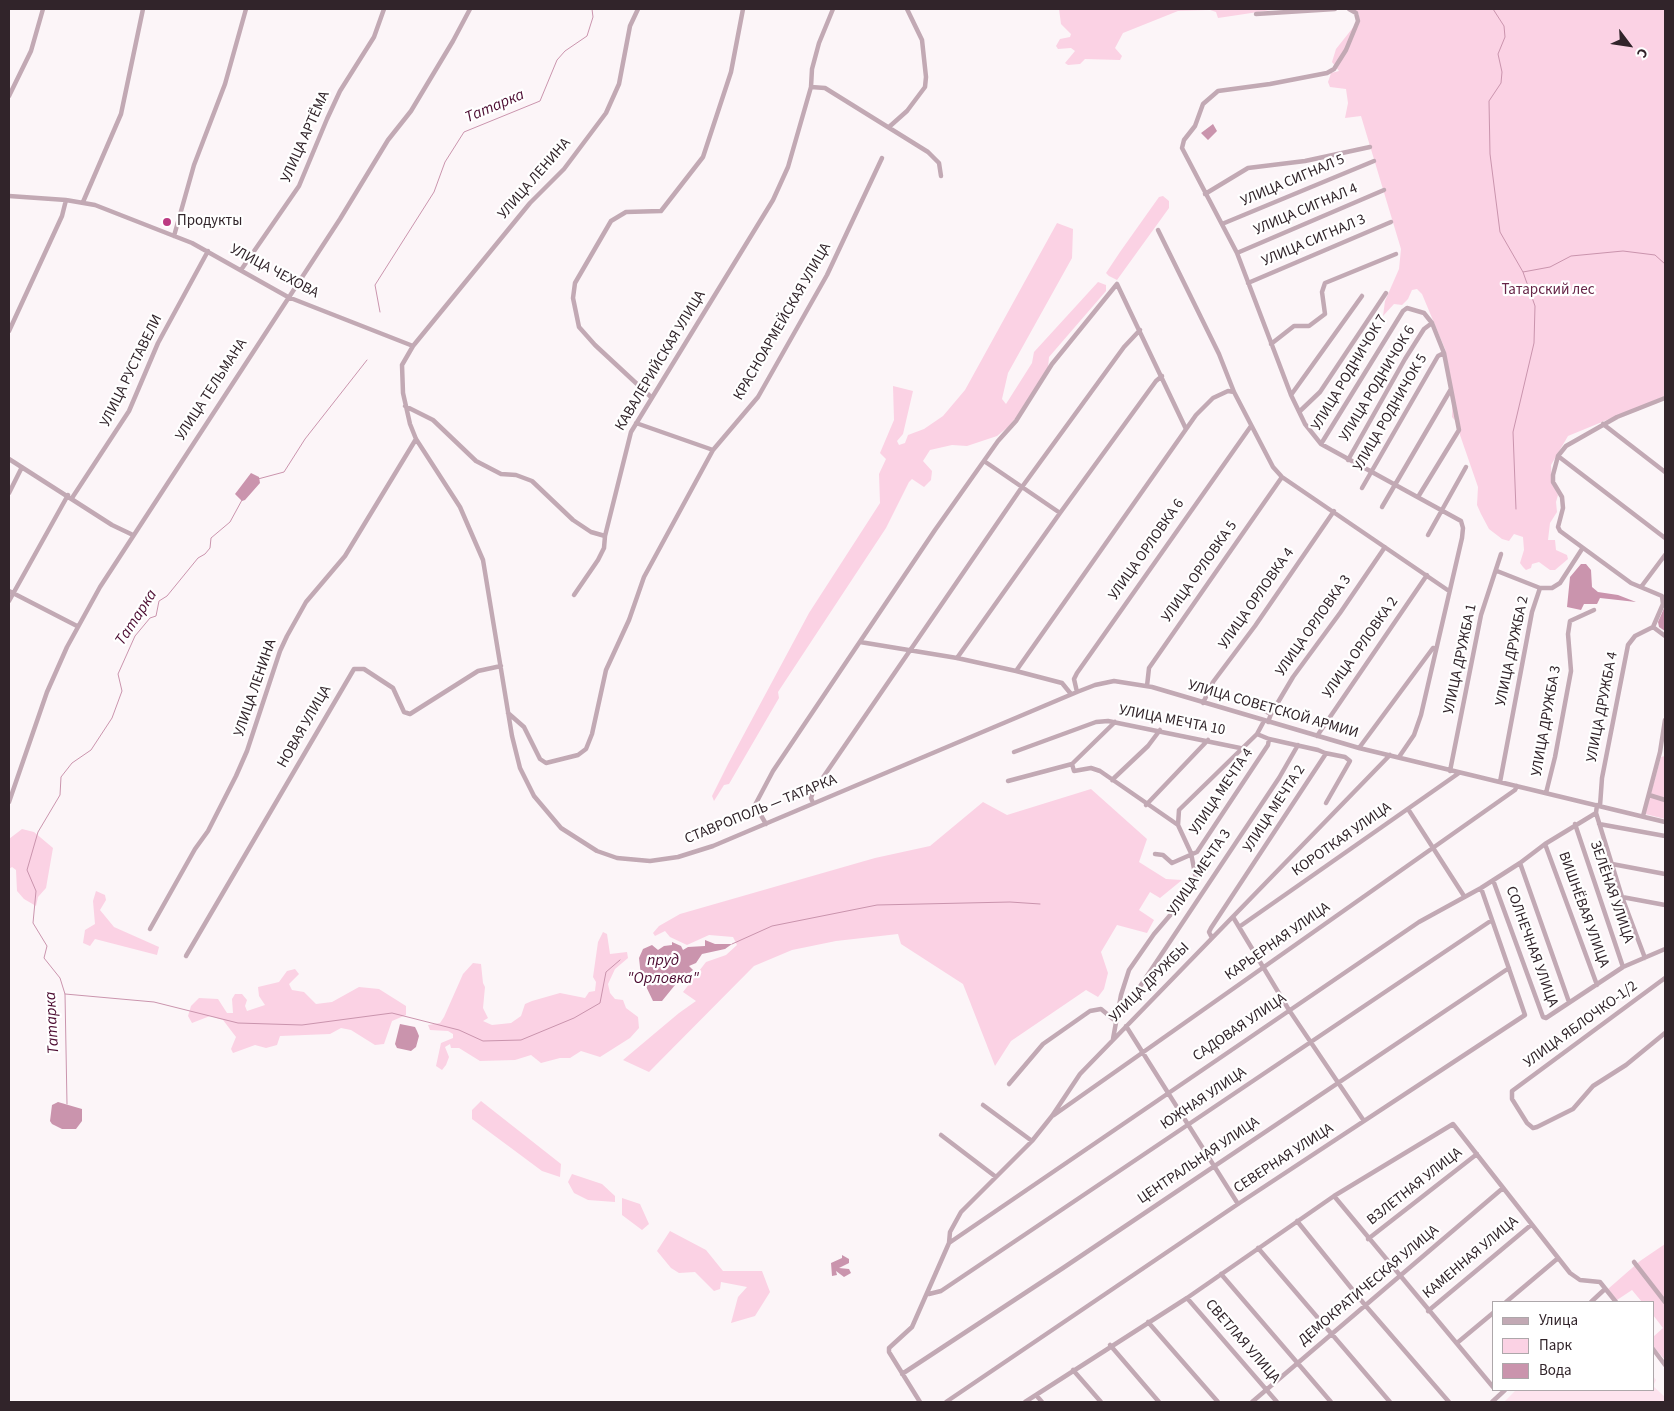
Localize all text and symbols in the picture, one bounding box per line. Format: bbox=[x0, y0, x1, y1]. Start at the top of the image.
north arrow bbox=[1604, 20, 1654, 70]
text: С bbox=[1631, 44, 1653, 61]
water label: Татарка bbox=[462, 86, 528, 128]
street label: УЛИЦА АРТЁМА bbox=[278, 88, 334, 186]
street label: УЛИЦА ЛЕНИНА bbox=[495, 135, 575, 223]
street label: УЛИЦА СИГНАЛ 5 bbox=[1239, 151, 1347, 211]
street label: УЛИЦА СИГНАЛ 4 bbox=[1252, 180, 1360, 240]
street label: УЛИЦА СИГНАЛ 3 bbox=[1260, 211, 1368, 271]
place label: Продукты bbox=[177, 213, 242, 231]
marker: Продукты bbox=[161, 216, 173, 228]
street label: КРАСНОАРМЕЙСКАЯ УЛИЦА bbox=[730, 240, 836, 404]
street label: УЛИЦА ЧЕХОВА bbox=[226, 241, 322, 303]
park label: Татарский лес bbox=[1501, 282, 1595, 300]
street label: КАВАЛЕРИЙСКАЯ УЛИЦА bbox=[612, 288, 710, 434]
street label: УЛИЦА РУСТАВЕЛИ bbox=[97, 312, 167, 430]
street label: УЛИЦА РОДНИЧОК 7 bbox=[1308, 312, 1392, 434]
street label: УЛИЦА РОДНИЧОК 6 bbox=[1336, 323, 1420, 445]
street label: УЛИЦА ТЕЛЬМАНА bbox=[172, 336, 252, 444]
street label: УЛИЦА РОДНИЧОК 5 bbox=[1350, 351, 1432, 475]
street label: УЛИЦА ОРЛОВКА 6 bbox=[1105, 496, 1189, 604]
street label: УЛИЦА ОРЛОВКА 5 bbox=[1158, 518, 1242, 626]
street label: УЛИЦА ОРЛОВКА 4 bbox=[1215, 545, 1299, 653]
street label: УЛИЦА ОРЛОВКА 3 bbox=[1272, 572, 1356, 680]
water label: Татарка bbox=[112, 586, 162, 650]
street label: УЛИЦА ОРЛОВКА 2 bbox=[1319, 594, 1403, 702]
street label: УЛИЦА ДРУЖБА 2 bbox=[1493, 594, 1533, 708]
street label: УЛИЦА ДРУЖБА 1 bbox=[1441, 602, 1481, 716]
street label: УЛИЦА ЛЕНИНА bbox=[231, 637, 281, 739]
street label: УЛИЦА ДРУЖБА 4 bbox=[1583, 650, 1623, 764]
street label: УЛИЦА ДРУЖБА 3 bbox=[1528, 664, 1566, 778]
street label: УЛИЦА СОВЕТСКОЙ АРМИИ bbox=[1186, 677, 1360, 743]
street label: НОВАЯ УЛИЦА bbox=[274, 683, 336, 771]
street label: УЛИЦА МЕЧТА 10 bbox=[1117, 702, 1227, 740]
street label: УЛИЦА МЕЧТА 4 bbox=[1186, 745, 1258, 839]
street label: УЛИЦА МЕЧТА 2 bbox=[1240, 762, 1310, 856]
street label: СТАВРОПОЛЬ — ТАТАРКА bbox=[682, 771, 840, 849]
street label: КОРОТКАЯ УЛИЦА bbox=[1289, 799, 1395, 881]
street label: УЛИЦА МЕЧТА 3 bbox=[1164, 826, 1236, 920]
street label: ЗЕЛЁНАЯ УЛИЦА bbox=[1585, 838, 1637, 946]
street label: ВИШНЁВАЯ УЛИЦА bbox=[1554, 850, 1612, 970]
street label: СОЛНЕЧНАЯ УЛИЦА bbox=[1501, 884, 1561, 1010]
street label: КАРЬЕРНАЯ УЛИЦА bbox=[1222, 899, 1334, 985]
street label: УЛИЦА ДРУЖБЫ bbox=[1106, 939, 1194, 1027]
water label: пруд "Орловка" bbox=[627, 951, 699, 989]
street label: УЛИЦА ЯБЛОЧКО-1/2 bbox=[1521, 978, 1641, 1072]
street label: САДОВАЯ УЛИЦА bbox=[1190, 990, 1290, 1066]
water label: Татарка bbox=[42, 991, 64, 1055]
street label: ЮЖНАЯ УЛИЦА bbox=[1158, 1064, 1250, 1134]
street label: ЦЕНТРАЛЬНАЯ УЛИЦА bbox=[1135, 1114, 1263, 1208]
street label: СЕВЕРНАЯ УЛИЦА bbox=[1231, 1120, 1337, 1198]
street label: ВЗЛЕТНАЯ УЛИЦА bbox=[1364, 1144, 1466, 1230]
street label: КАМЕННАЯ УЛИЦА bbox=[1420, 1213, 1522, 1303]
street label: ДЕМОКРАТИЧЕСКАЯ УЛИЦА bbox=[1295, 1222, 1443, 1350]
street label: СВЕТЛАЯ УЛИЦА bbox=[1201, 1296, 1283, 1388]
legend bbox=[1492, 1301, 1654, 1391]
text: Улица bbox=[1539, 1310, 1578, 1331]
text: Парк bbox=[1539, 1335, 1572, 1356]
text: Вода bbox=[1539, 1360, 1572, 1381]

